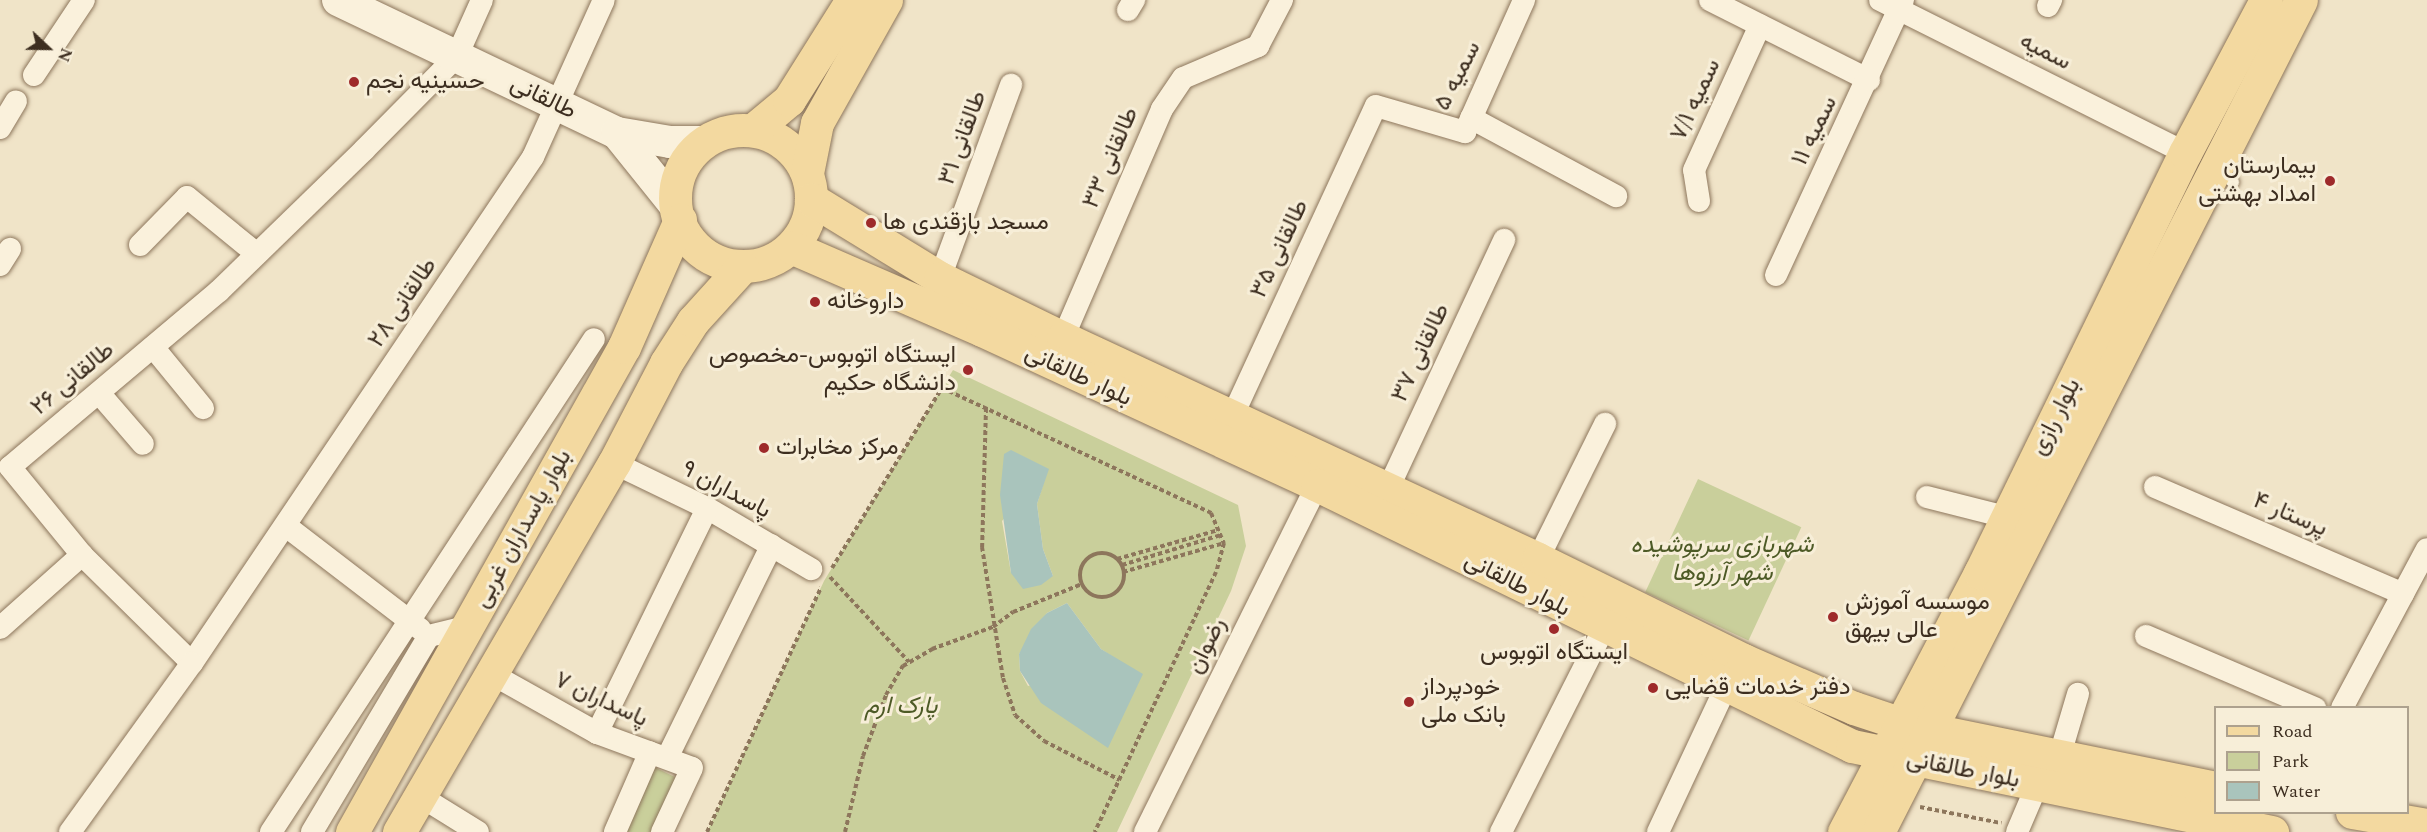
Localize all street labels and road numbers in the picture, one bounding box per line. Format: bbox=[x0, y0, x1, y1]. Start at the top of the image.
street label: سمیه bbox=[2014, 27, 2076, 77]
street label: سمیه ۵ bbox=[1428, 36, 1488, 116]
street label: سمیه ۷/۱ bbox=[1665, 55, 1727, 145]
street label: طالقانی bbox=[505, 70, 581, 126]
street label: طالقانی ۳۱ bbox=[933, 87, 993, 189]
street label: سمیه ۱۱ bbox=[1786, 92, 1844, 170]
street label: طالقانی ۳۳ bbox=[1077, 103, 1145, 213]
street label: طالقانی ۳۵ bbox=[1245, 195, 1315, 303]
street label: طالقانی ۲۸ bbox=[362, 253, 444, 353]
street label: طالقانی ۳۷ bbox=[1386, 299, 1456, 407]
street label: طالقانی ۲۶ bbox=[26, 336, 120, 422]
street label: بلوار طالقانی bbox=[1020, 339, 1136, 413]
street label: بلوار رازی bbox=[2024, 374, 2088, 460]
street label: بلوار پاسداران غربی bbox=[468, 445, 578, 613]
street label: پاسداران ۹ bbox=[676, 455, 776, 525]
street label: پرستار ۴ bbox=[2248, 487, 2332, 543]
street label: بلوار طالقانی bbox=[1459, 546, 1575, 624]
street label: رضوان bbox=[1181, 613, 1233, 679]
street label: پاسداران ۷ bbox=[550, 666, 652, 734]
street label: بلوار طالقانی bbox=[1904, 745, 2022, 795]

